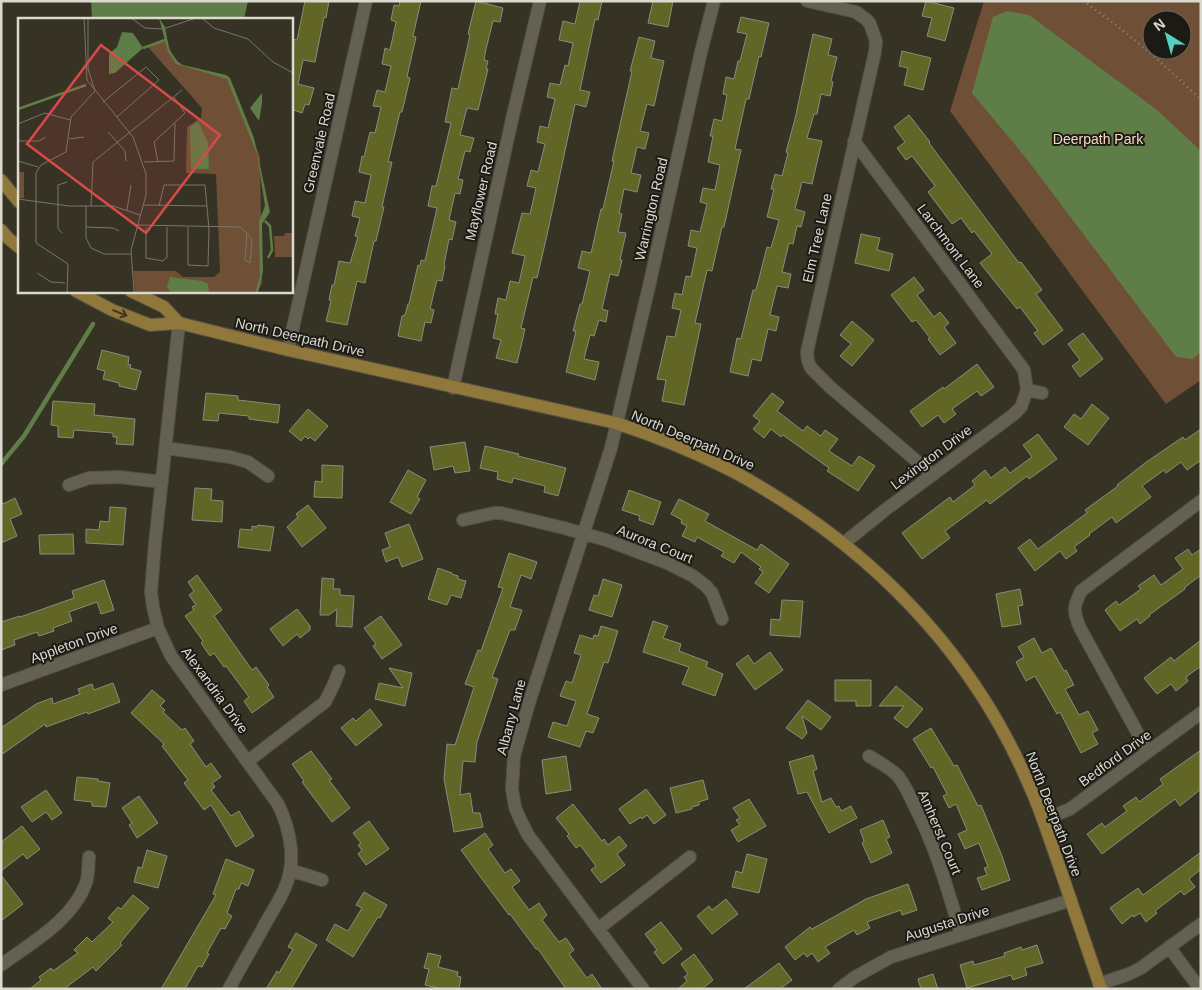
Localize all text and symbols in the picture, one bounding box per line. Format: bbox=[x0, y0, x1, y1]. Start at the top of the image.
north arrow bbox=[1142, 10, 1192, 60]
text: N bbox=[1150, 15, 1168, 34]
inset map bbox=[18, 18, 292, 292]
street label: Greenvale Road bbox=[300, 92, 338, 194]
park label: Deerpath Park bbox=[1053, 131, 1144, 147]
street label: Mayflower Road bbox=[462, 140, 500, 242]
street label: Warrington Road bbox=[631, 156, 671, 262]
street label: Elm Tree Lane bbox=[799, 192, 835, 284]
street label: Larchmont Lane bbox=[914, 201, 988, 291]
one-way arrow bbox=[111, 309, 127, 318]
street label: North Deerpath Drive bbox=[234, 314, 366, 360]
street label: North Deerpath Drive bbox=[629, 407, 757, 473]
street label: Lexington Drive bbox=[887, 421, 975, 493]
street label: Aurora Court bbox=[615, 522, 695, 566]
street label: Appleton Drive bbox=[28, 620, 120, 666]
street label: Alexandria Drive bbox=[178, 644, 252, 736]
street label: Albany Lane bbox=[493, 677, 529, 757]
street label: Bedford Drive bbox=[1076, 726, 1154, 790]
street label: North Deerpath Drive bbox=[1023, 749, 1085, 879]
street label: Amherst Court bbox=[915, 787, 965, 877]
street label: Augusta Drive bbox=[903, 902, 991, 944]

